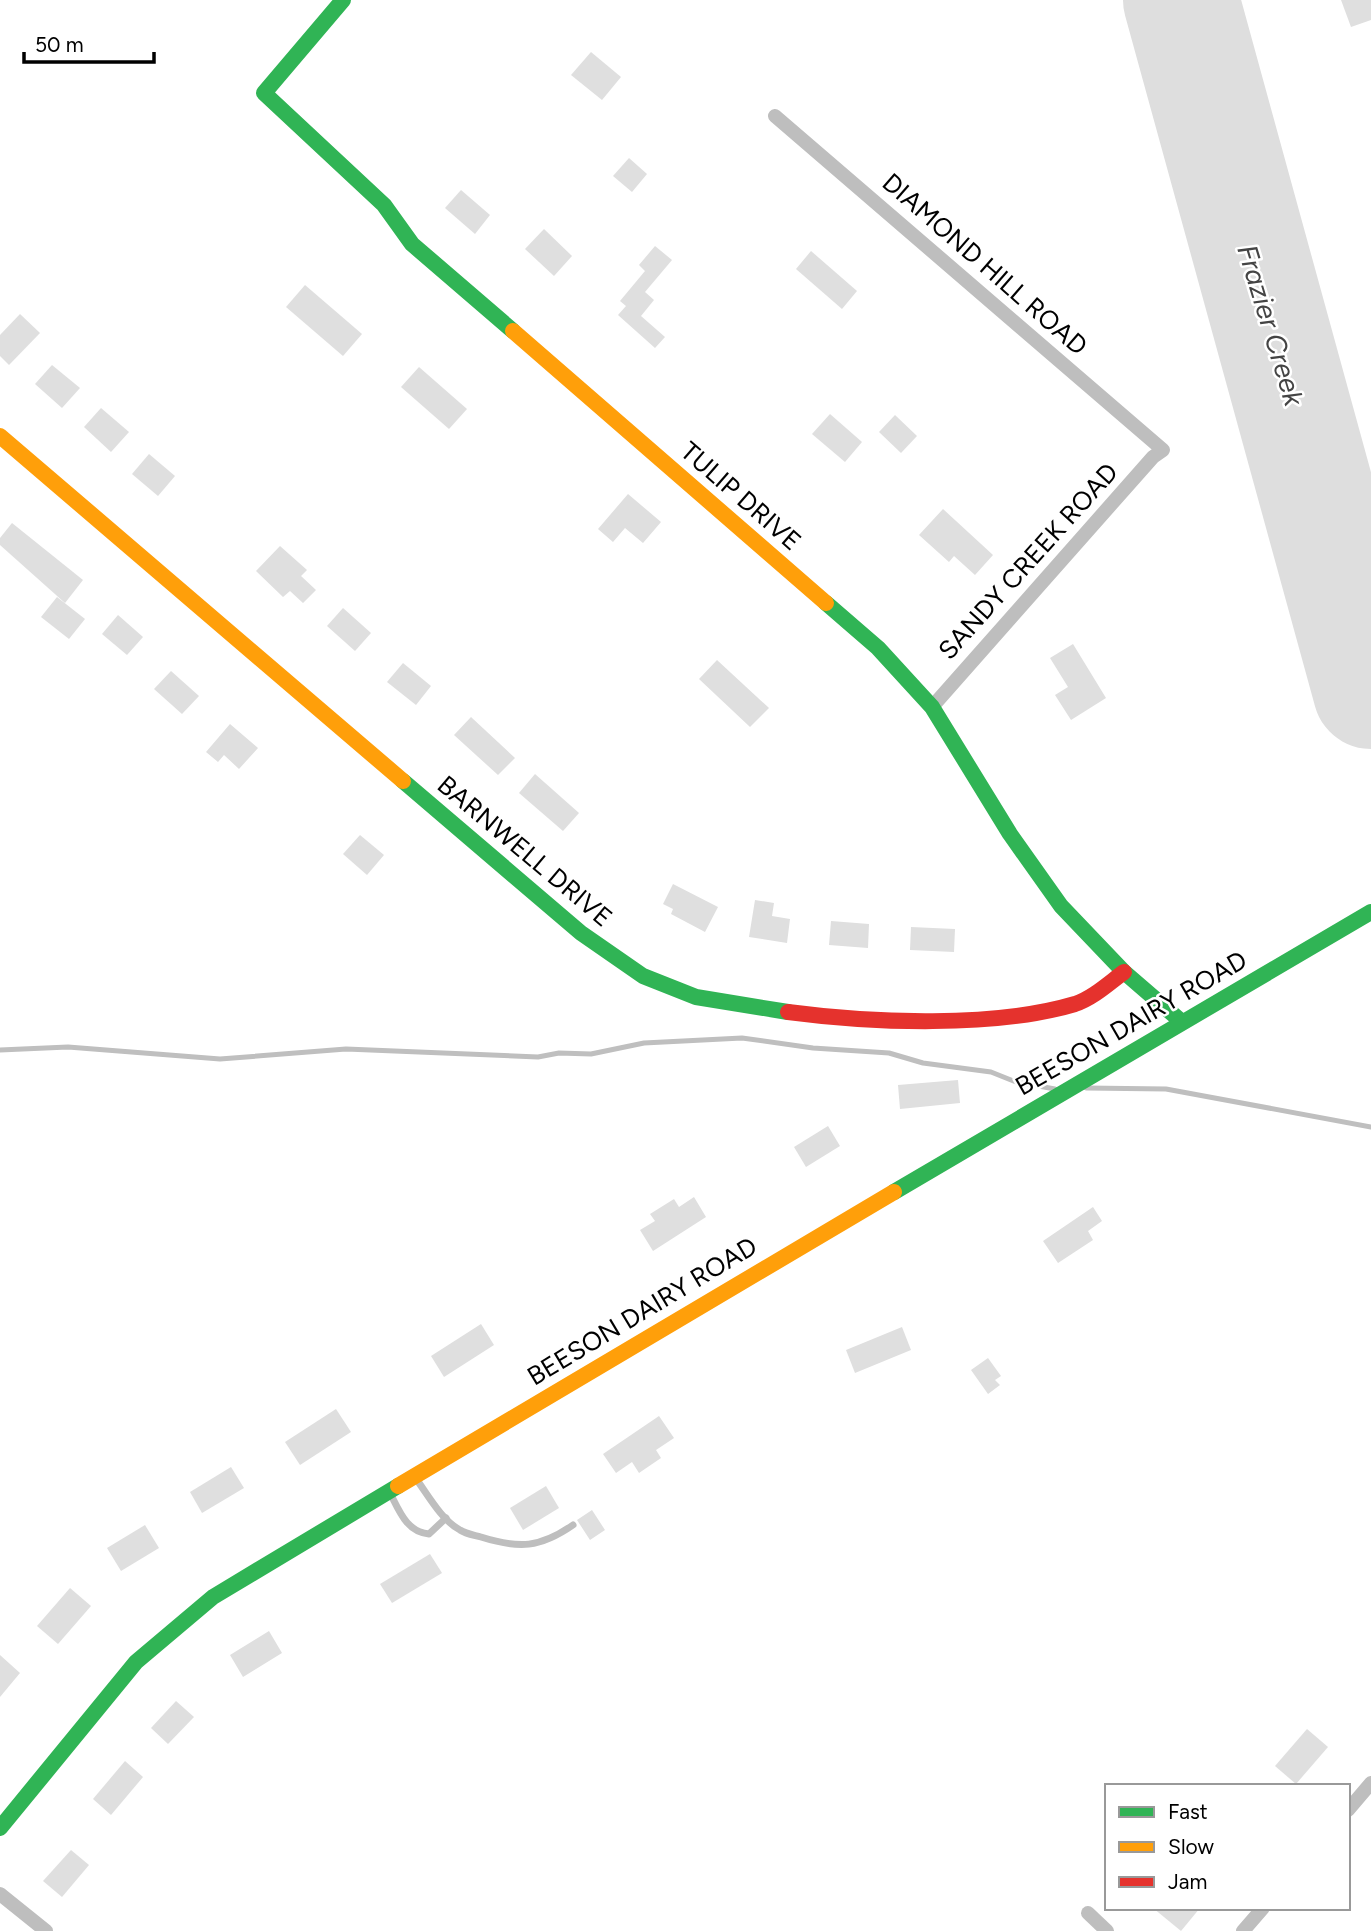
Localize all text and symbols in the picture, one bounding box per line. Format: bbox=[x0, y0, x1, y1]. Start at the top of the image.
scale bar bbox=[24, 21, 154, 65]
text: 50 m bbox=[35, 32, 84, 57]
street label: DIAMOND HILL ROAD bbox=[876, 166, 1094, 362]
water label: Frazier Creek bbox=[1230, 240, 1312, 411]
street label: TULIP DRIVE bbox=[674, 435, 808, 557]
street label: SANDY CREEK ROAD bbox=[931, 456, 1125, 666]
street label: BARNWELL DRIVE bbox=[431, 769, 619, 933]
street label: BEESON DAIRY ROAD bbox=[1009, 944, 1253, 1102]
street label: BEESON DAIRY ROAD bbox=[521, 1230, 763, 1392]
legend bbox=[1105, 1784, 1350, 1910]
text: Fast bbox=[1168, 1799, 1208, 1824]
text: Slow bbox=[1168, 1834, 1214, 1859]
text: Jam bbox=[1168, 1869, 1207, 1894]

